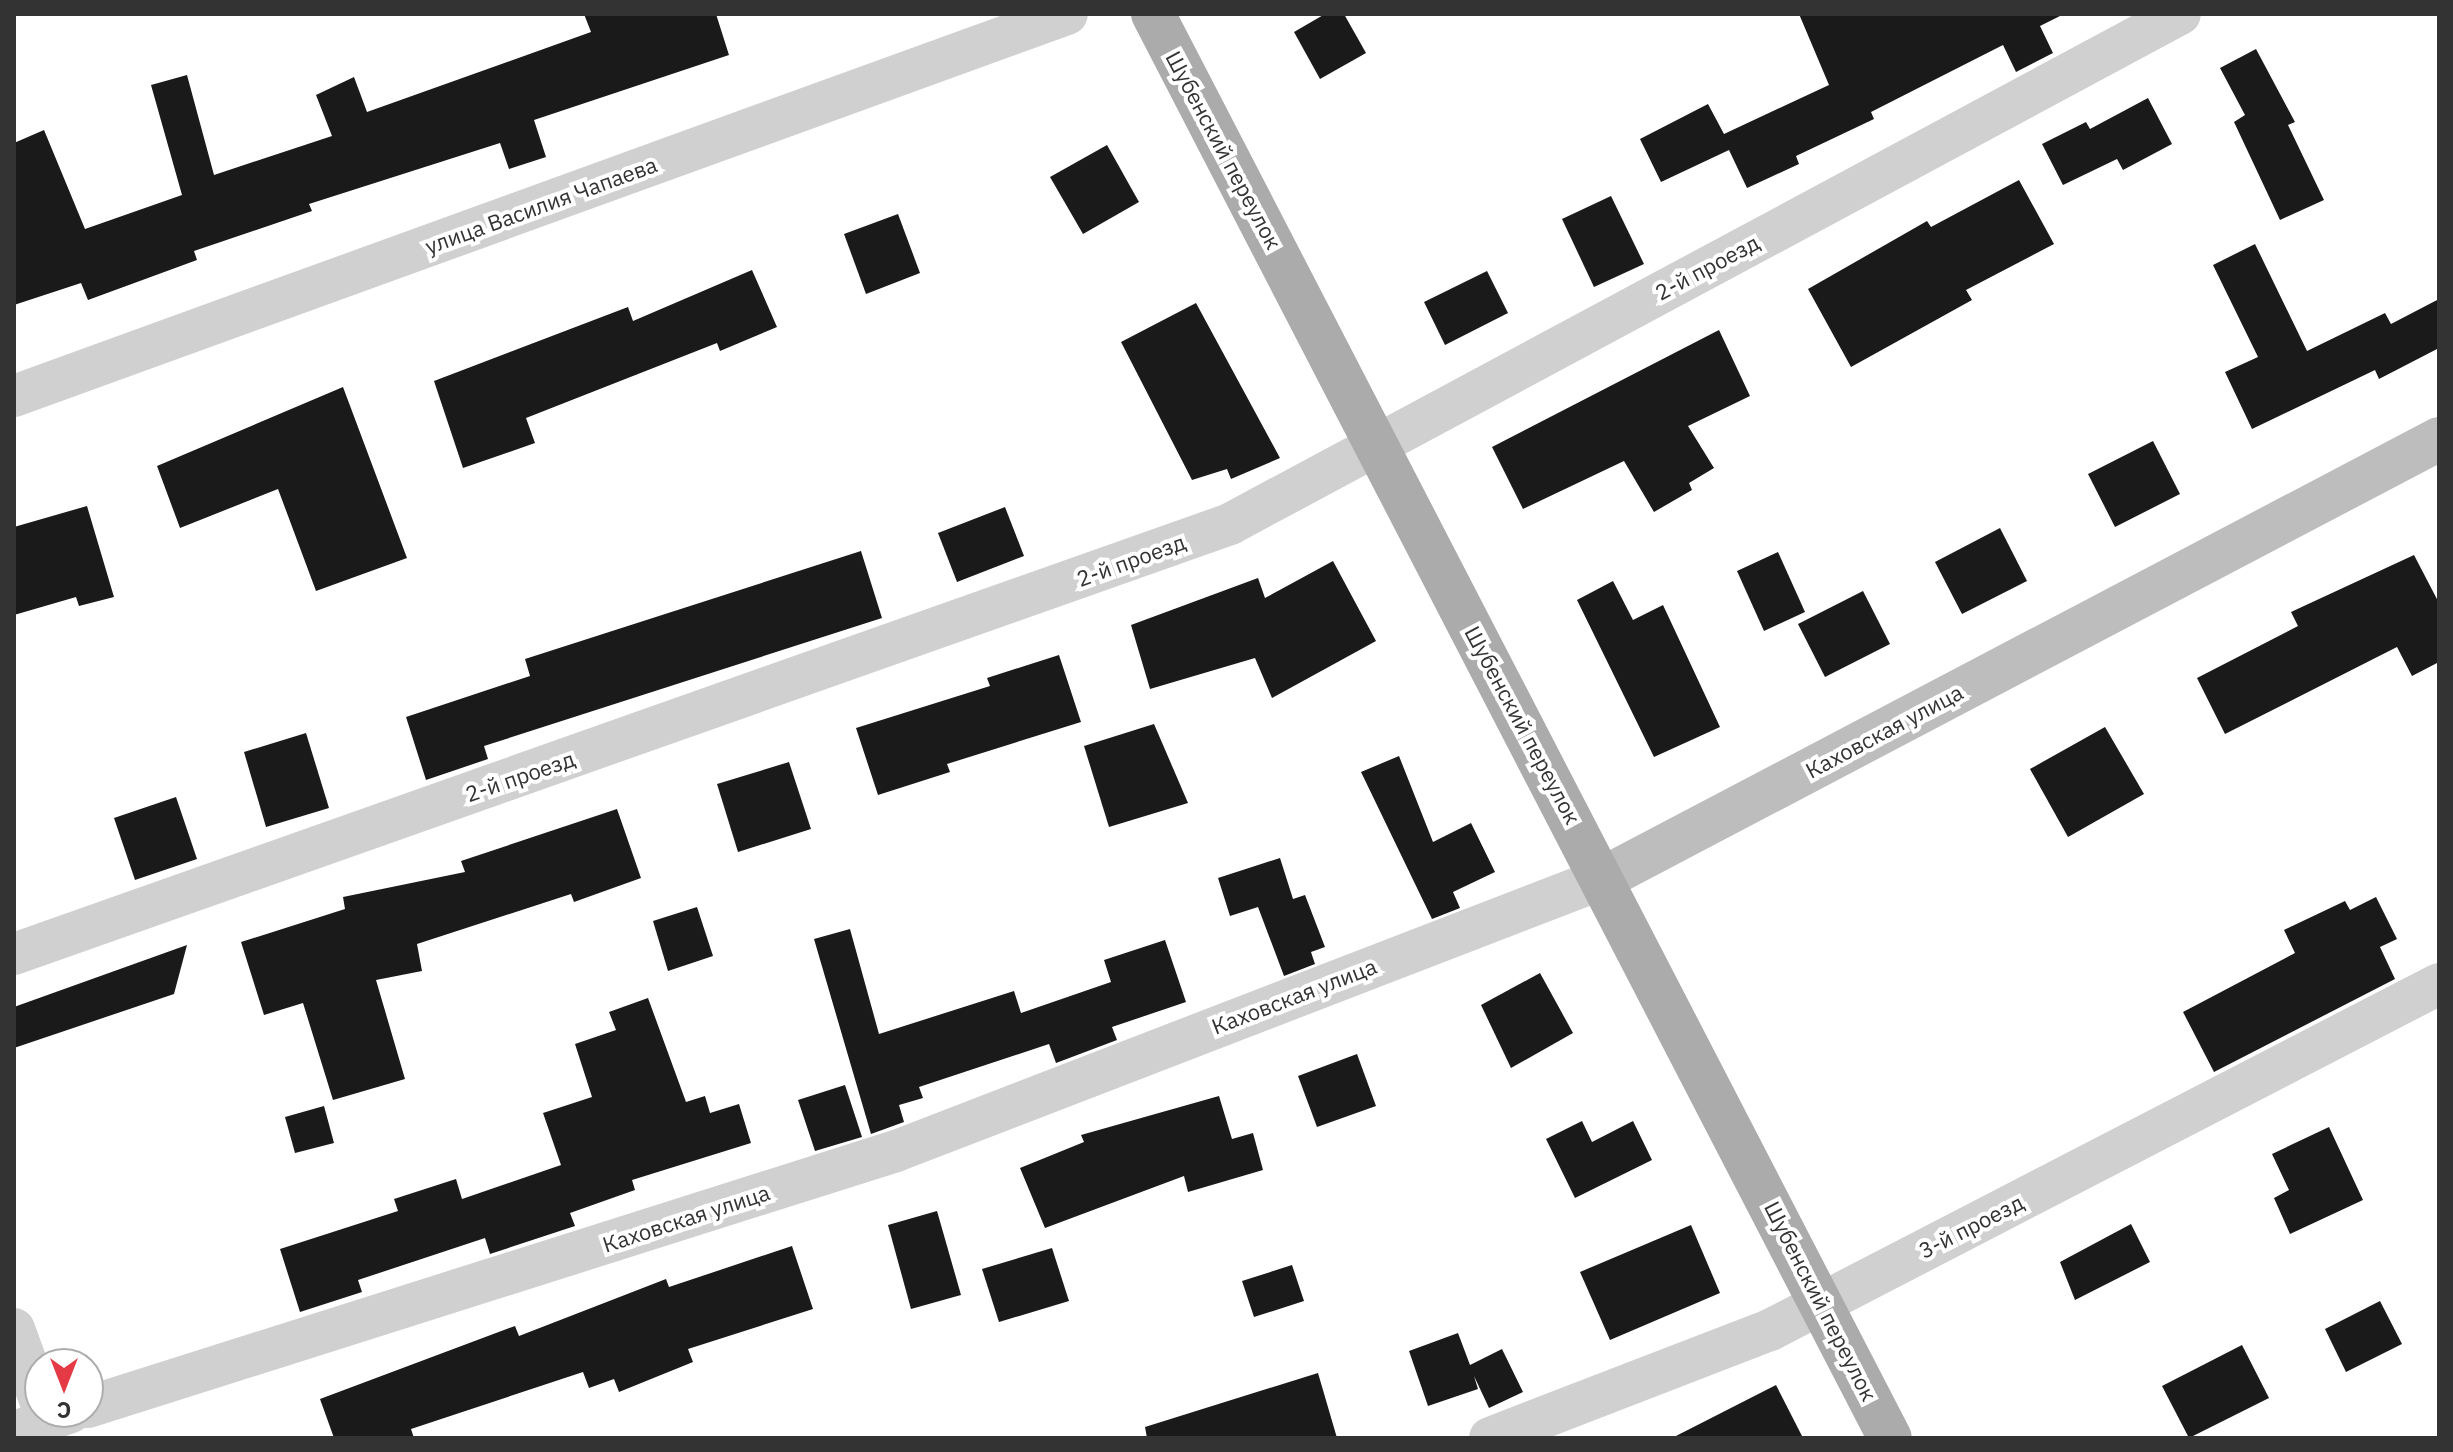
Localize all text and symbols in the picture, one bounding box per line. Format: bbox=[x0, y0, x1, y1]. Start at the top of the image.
street label: Шубенский переулок bbox=[1161, 46, 1287, 254]
street label: улица Василия Чапаева bbox=[421, 151, 661, 259]
street label: 2-й проезд bbox=[1650, 229, 1764, 305]
street label: 2-й проезд bbox=[1073, 528, 1189, 592]
street label: Шубенский переулок bbox=[1460, 621, 1586, 829]
street label: Каховская улица bbox=[1801, 678, 1967, 784]
street label: 2-й проезд bbox=[462, 745, 578, 807]
street label: Каховская улица bbox=[1208, 952, 1380, 1040]
street label: Каховская улица bbox=[599, 1179, 773, 1257]
street label: 3-й проезд bbox=[1914, 1188, 2028, 1264]
street label: Шубенский переулок bbox=[1759, 1197, 1883, 1405]
north arrow bbox=[24, 1348, 104, 1428]
text: С bbox=[57, 1396, 71, 1425]

